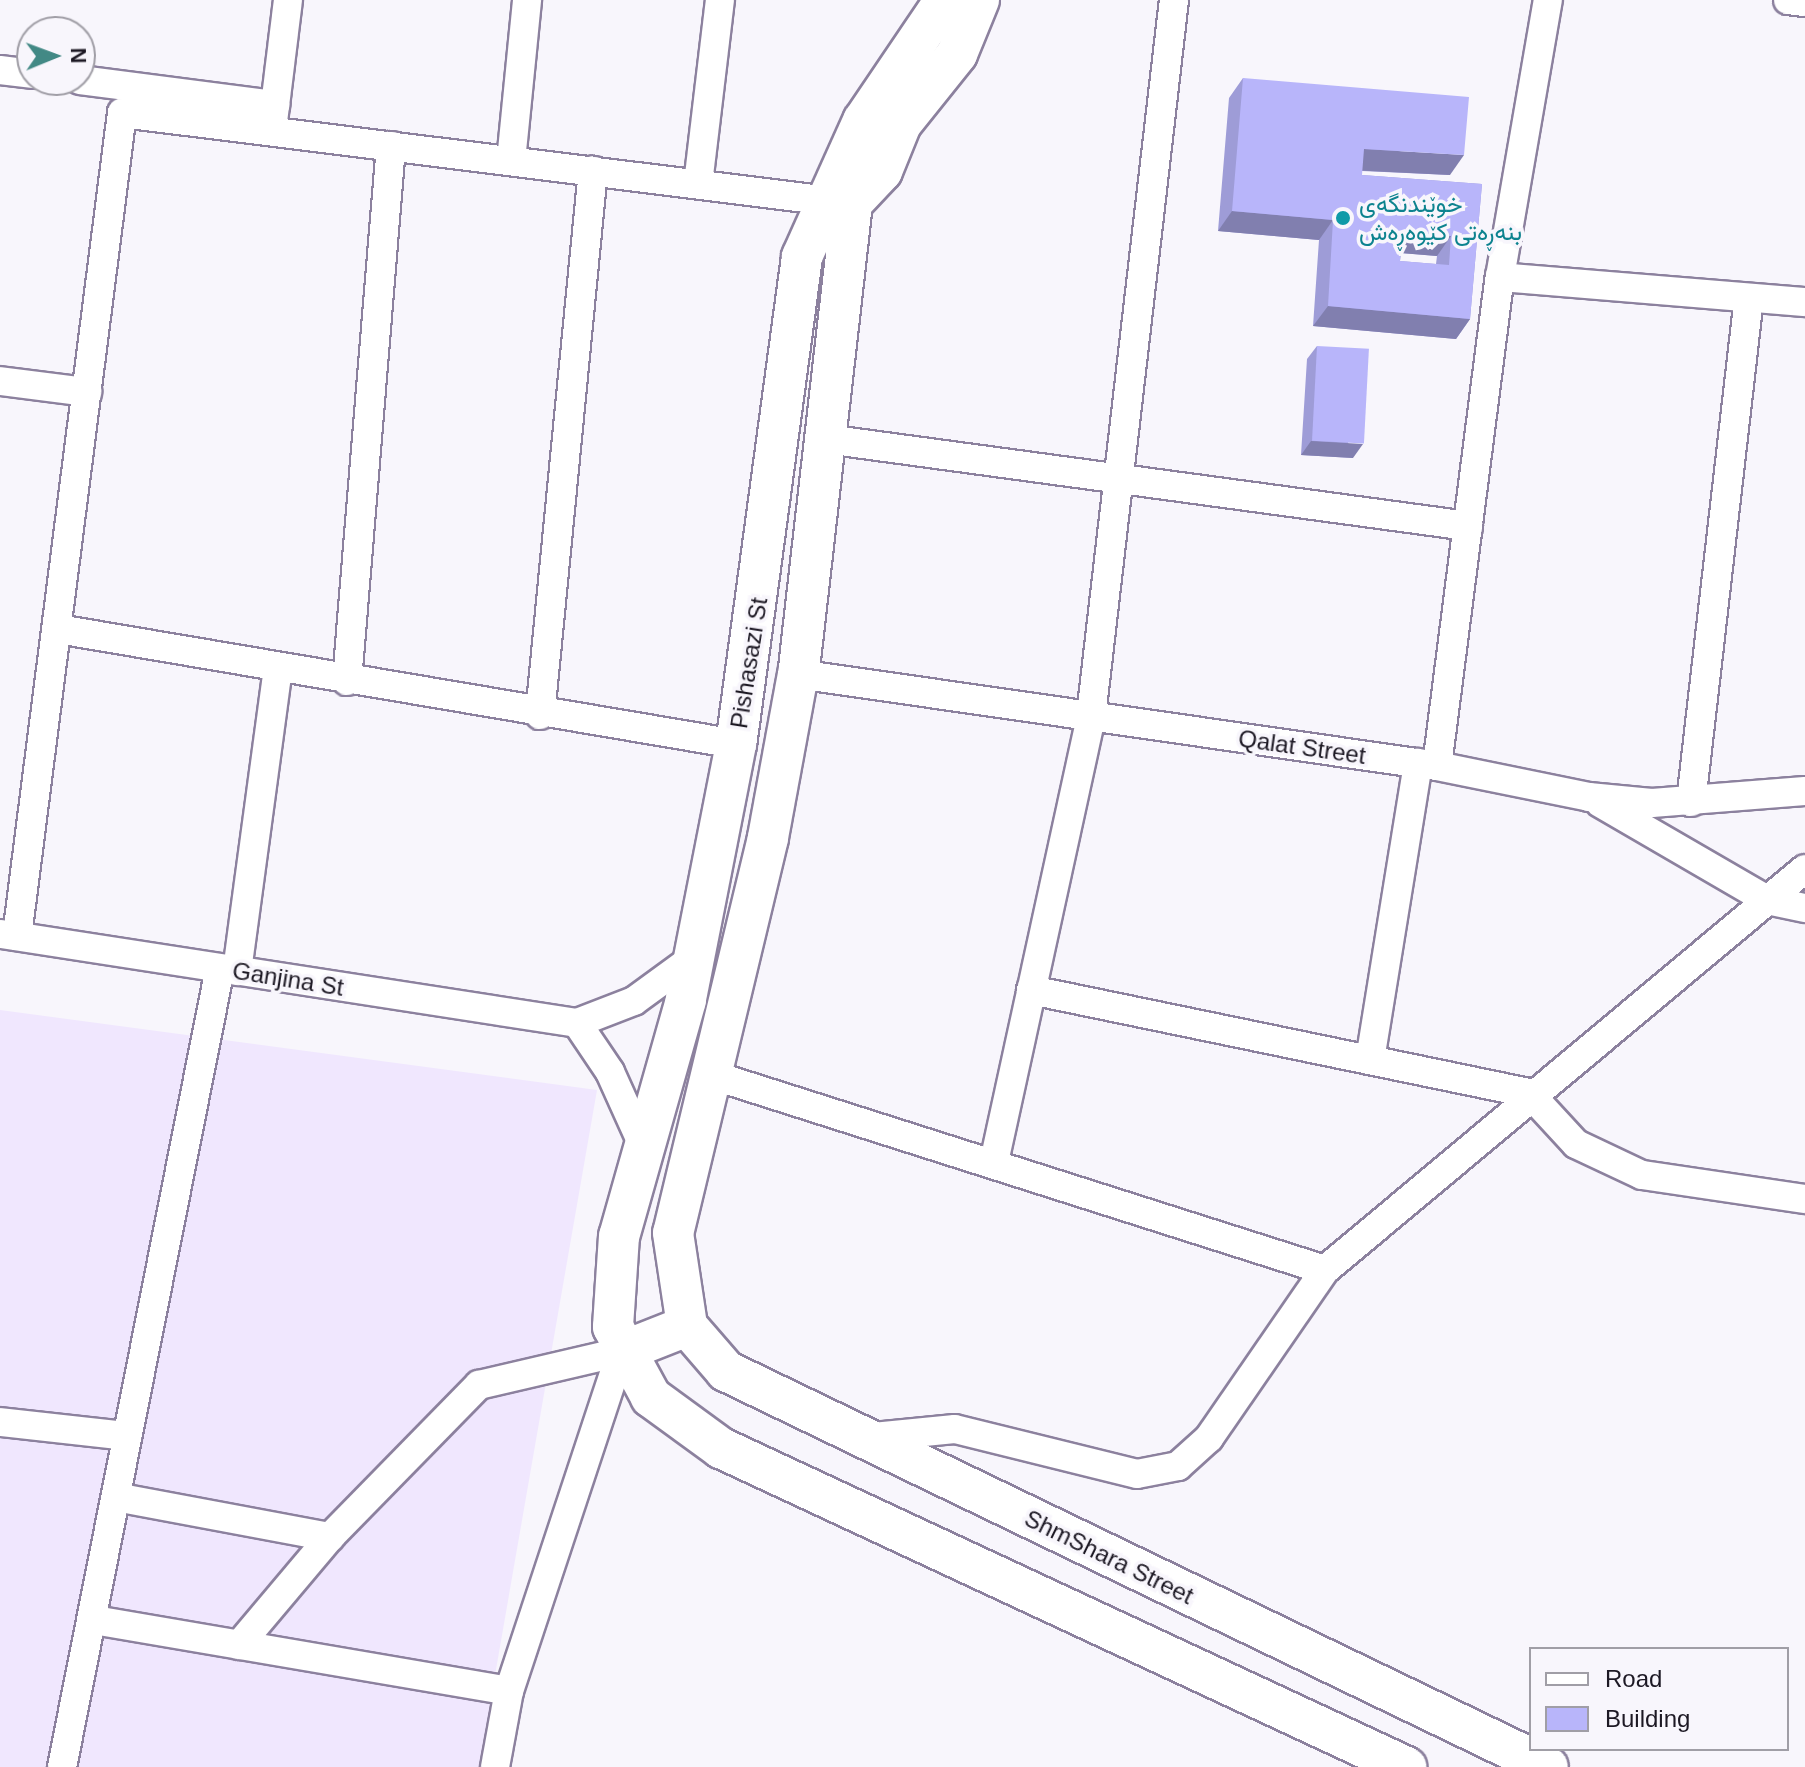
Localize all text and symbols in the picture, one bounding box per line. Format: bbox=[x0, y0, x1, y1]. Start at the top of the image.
north arrow bbox=[16, 16, 96, 96]
text: N bbox=[66, 47, 91, 64]
place label: خوێندنگەی بنەڕەتی کێوەڕەش bbox=[1359, 190, 1522, 246]
marker: خوێندنگەی بنەڕەتی کێوەڕەش bbox=[1334, 209, 1352, 227]
street label: Pishasazi St bbox=[724, 596, 774, 730]
street label: Qalat Street bbox=[1237, 724, 1367, 770]
street label: Ganjina St bbox=[230, 956, 346, 1002]
street label: ShmShara Street bbox=[1020, 1504, 1198, 1610]
legend bbox=[1529, 1647, 1789, 1751]
text: Road bbox=[1605, 1665, 1662, 1692]
text: Building bbox=[1605, 1705, 1690, 1732]

